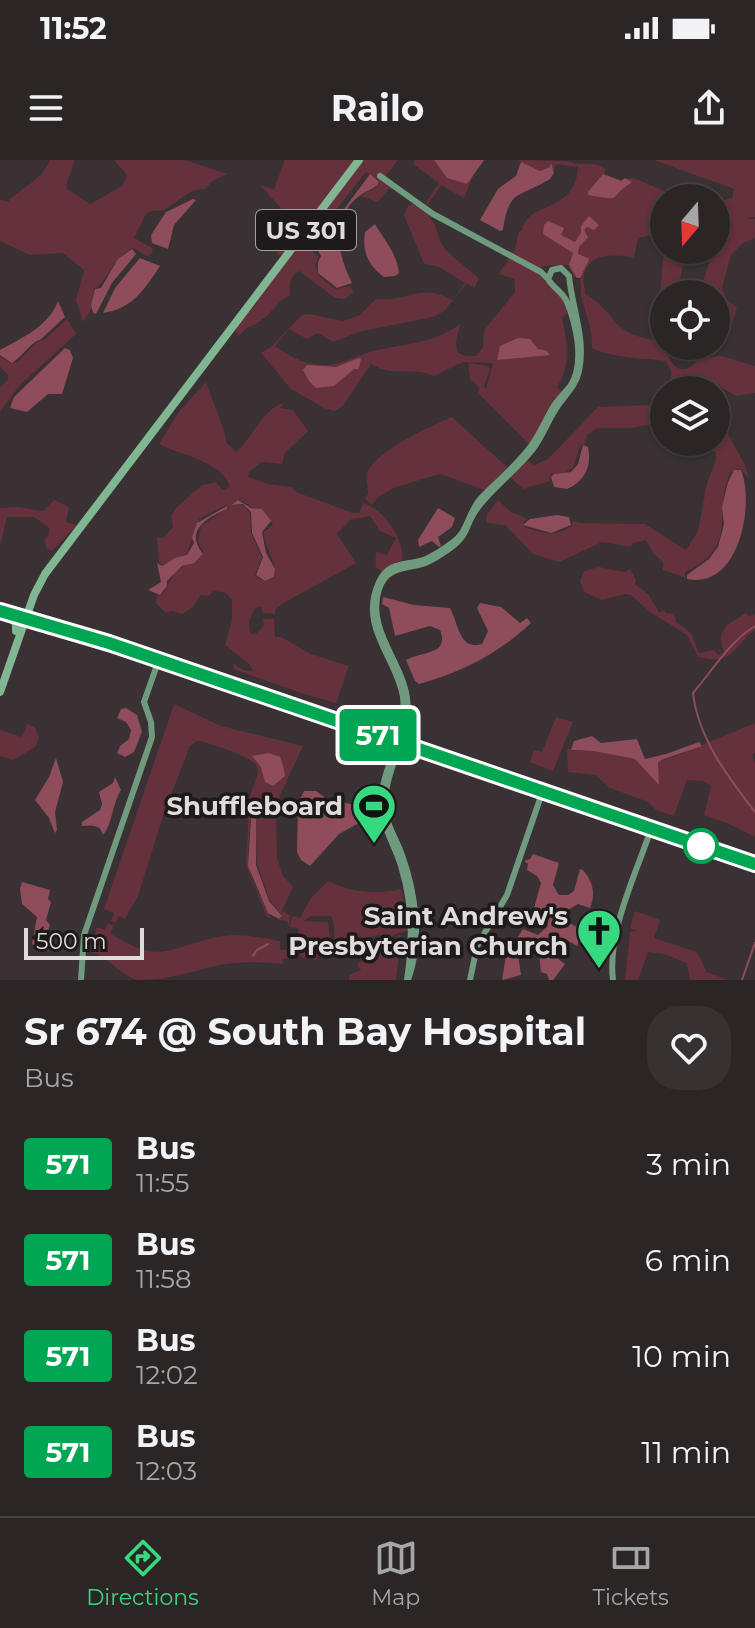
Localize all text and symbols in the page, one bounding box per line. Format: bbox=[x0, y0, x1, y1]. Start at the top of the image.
text: 11:52 bbox=[40, 10, 107, 47]
icon: menu bbox=[24, 86, 68, 130]
text: Railo bbox=[331, 86, 424, 130]
icon: share bbox=[687, 86, 731, 130]
north arrow bbox=[650, 184, 730, 264]
map controls bbox=[650, 184, 730, 456]
road number: US 301 bbox=[256, 210, 356, 250]
button: locate bbox=[650, 280, 730, 360]
button: layers bbox=[650, 376, 730, 456]
line badge: 571 bbox=[332, 709, 424, 761]
text: 571 bbox=[356, 718, 400, 752]
sports icon: Shuffleboard bbox=[350, 782, 398, 845]
place label: Shuffleboard bbox=[167, 790, 343, 822]
unlabelled marker bbox=[684, 829, 718, 863]
place label: Saint Andrew's Presbyterian Church bbox=[288, 900, 568, 962]
church icon: Saint Andrew's Presbyterian Church bbox=[575, 907, 623, 970]
scale bar bbox=[24, 924, 144, 960]
text: 500 m bbox=[36, 928, 107, 955]
button: heart bbox=[647, 1006, 731, 1090]
text: Sr 674 @ South Bay Hospital bbox=[24, 1008, 586, 1055]
text: Bus bbox=[24, 1062, 74, 1094]
text: Bus bbox=[136, 1130, 196, 1167]
text: 3 min bbox=[646, 1146, 731, 1183]
text: 571 bbox=[46, 1147, 90, 1181]
text: 11:55 bbox=[136, 1167, 190, 1199]
text: Bus bbox=[136, 1226, 196, 1263]
text: 6 min bbox=[645, 1242, 731, 1279]
text: 571 bbox=[46, 1243, 90, 1277]
text: 11:58 bbox=[136, 1263, 192, 1295]
text: Bus bbox=[136, 1322, 196, 1359]
text: 10 min bbox=[632, 1338, 731, 1375]
text: 571 bbox=[46, 1339, 90, 1373]
text: 12:02 bbox=[136, 1359, 198, 1391]
text: Bus bbox=[136, 1418, 196, 1455]
text: 11 min bbox=[641, 1434, 731, 1471]
text: 571 bbox=[46, 1435, 90, 1469]
text: 12:03 bbox=[136, 1455, 197, 1487]
tab: Directions bbox=[86, 1536, 199, 1611]
tab: Map bbox=[371, 1536, 420, 1611]
tab: Tickets bbox=[592, 1536, 669, 1611]

